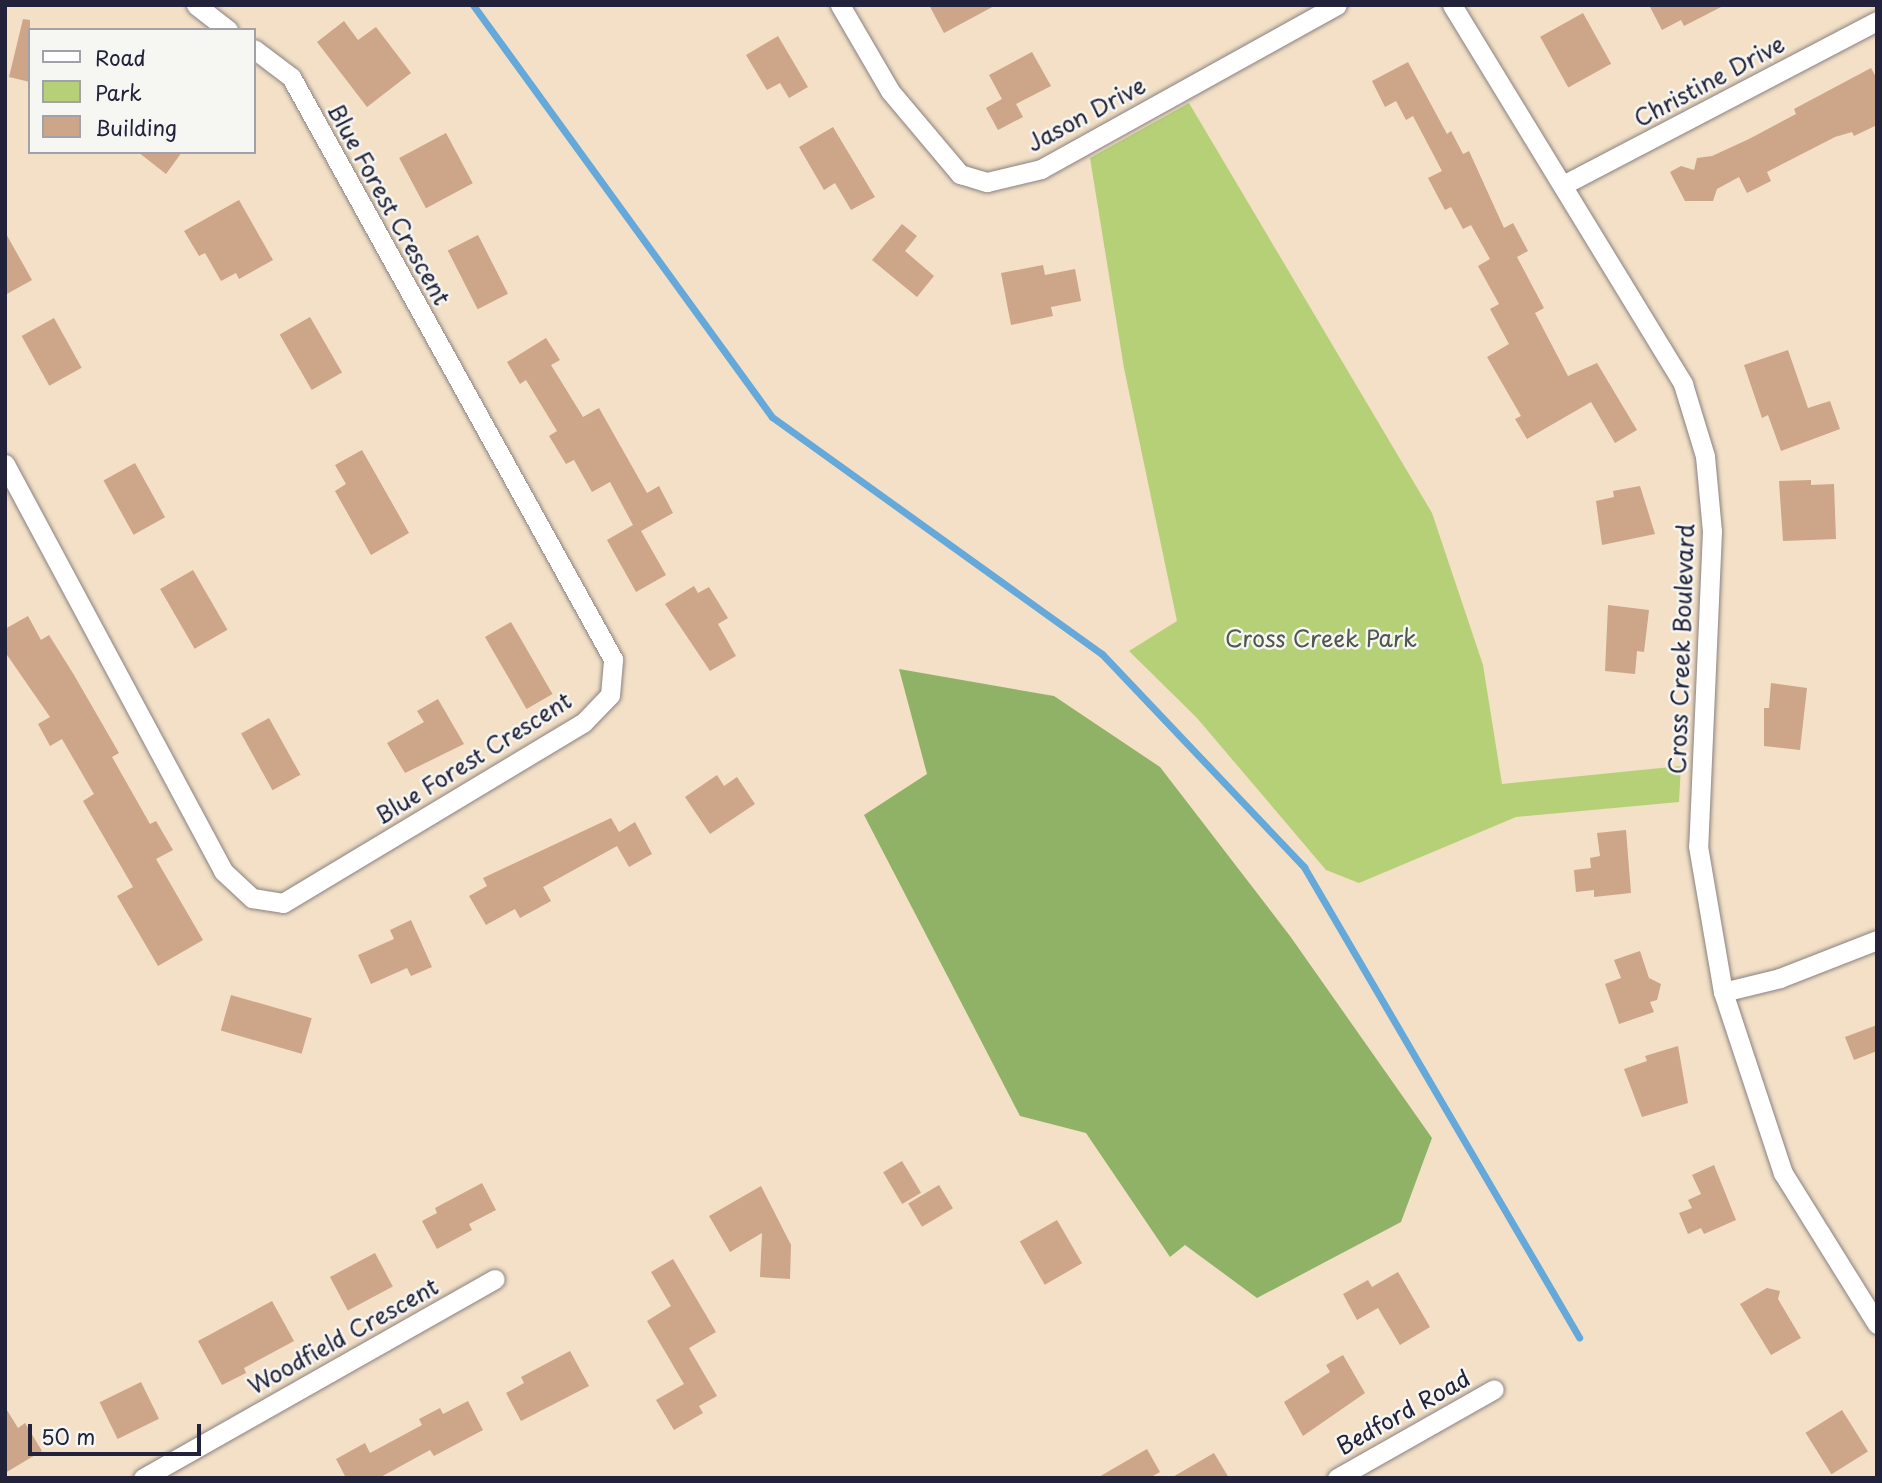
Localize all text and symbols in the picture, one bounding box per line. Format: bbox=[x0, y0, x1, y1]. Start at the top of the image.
legend bbox=[28, 28, 256, 154]
street label: Christine Drive bbox=[1629, 30, 1789, 132]
text: Road bbox=[95, 41, 146, 73]
street label: Jason Drive bbox=[1022, 71, 1150, 157]
text: Park bbox=[95, 76, 142, 108]
street label: Blue Forest Crescent bbox=[321, 97, 457, 311]
text: Building bbox=[95, 111, 177, 143]
street label: Cross Creek Boulevard bbox=[1663, 522, 1699, 776]
park label: Cross Creek Park bbox=[1224, 624, 1418, 652]
street label: Blue Forest Crescent bbox=[369, 686, 577, 830]
street label: Woodfield Crescent bbox=[244, 1273, 442, 1399]
street label: Bedford Road bbox=[1331, 1364, 1475, 1460]
scale bar bbox=[32, 1410, 205, 1454]
text: 50 m bbox=[41, 1420, 95, 1452]

